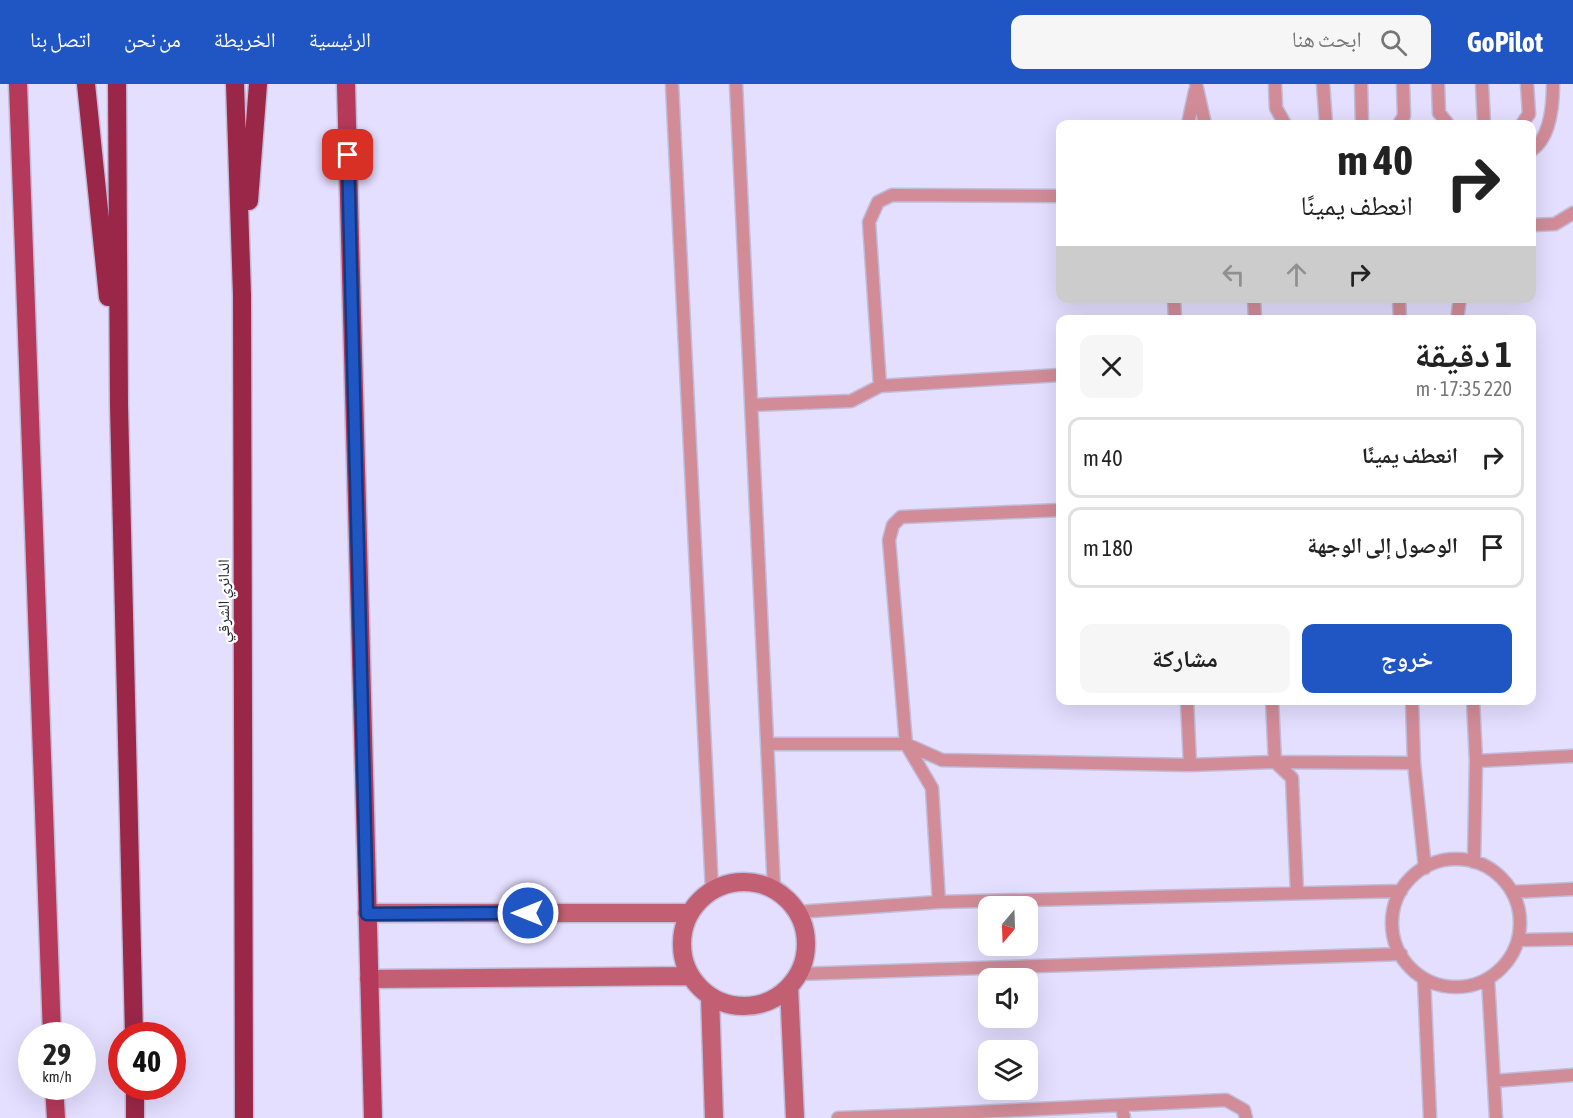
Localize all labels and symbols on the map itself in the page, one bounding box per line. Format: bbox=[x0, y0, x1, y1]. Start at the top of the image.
pin bbox=[322, 129, 373, 180]
street label: الدائري الشرقي bbox=[214, 559, 236, 643]
position arrow bbox=[496, 881, 560, 945]
north arrow bbox=[978, 896, 1038, 956]
speed limit sign: 40 bbox=[108, 1022, 186, 1100]

